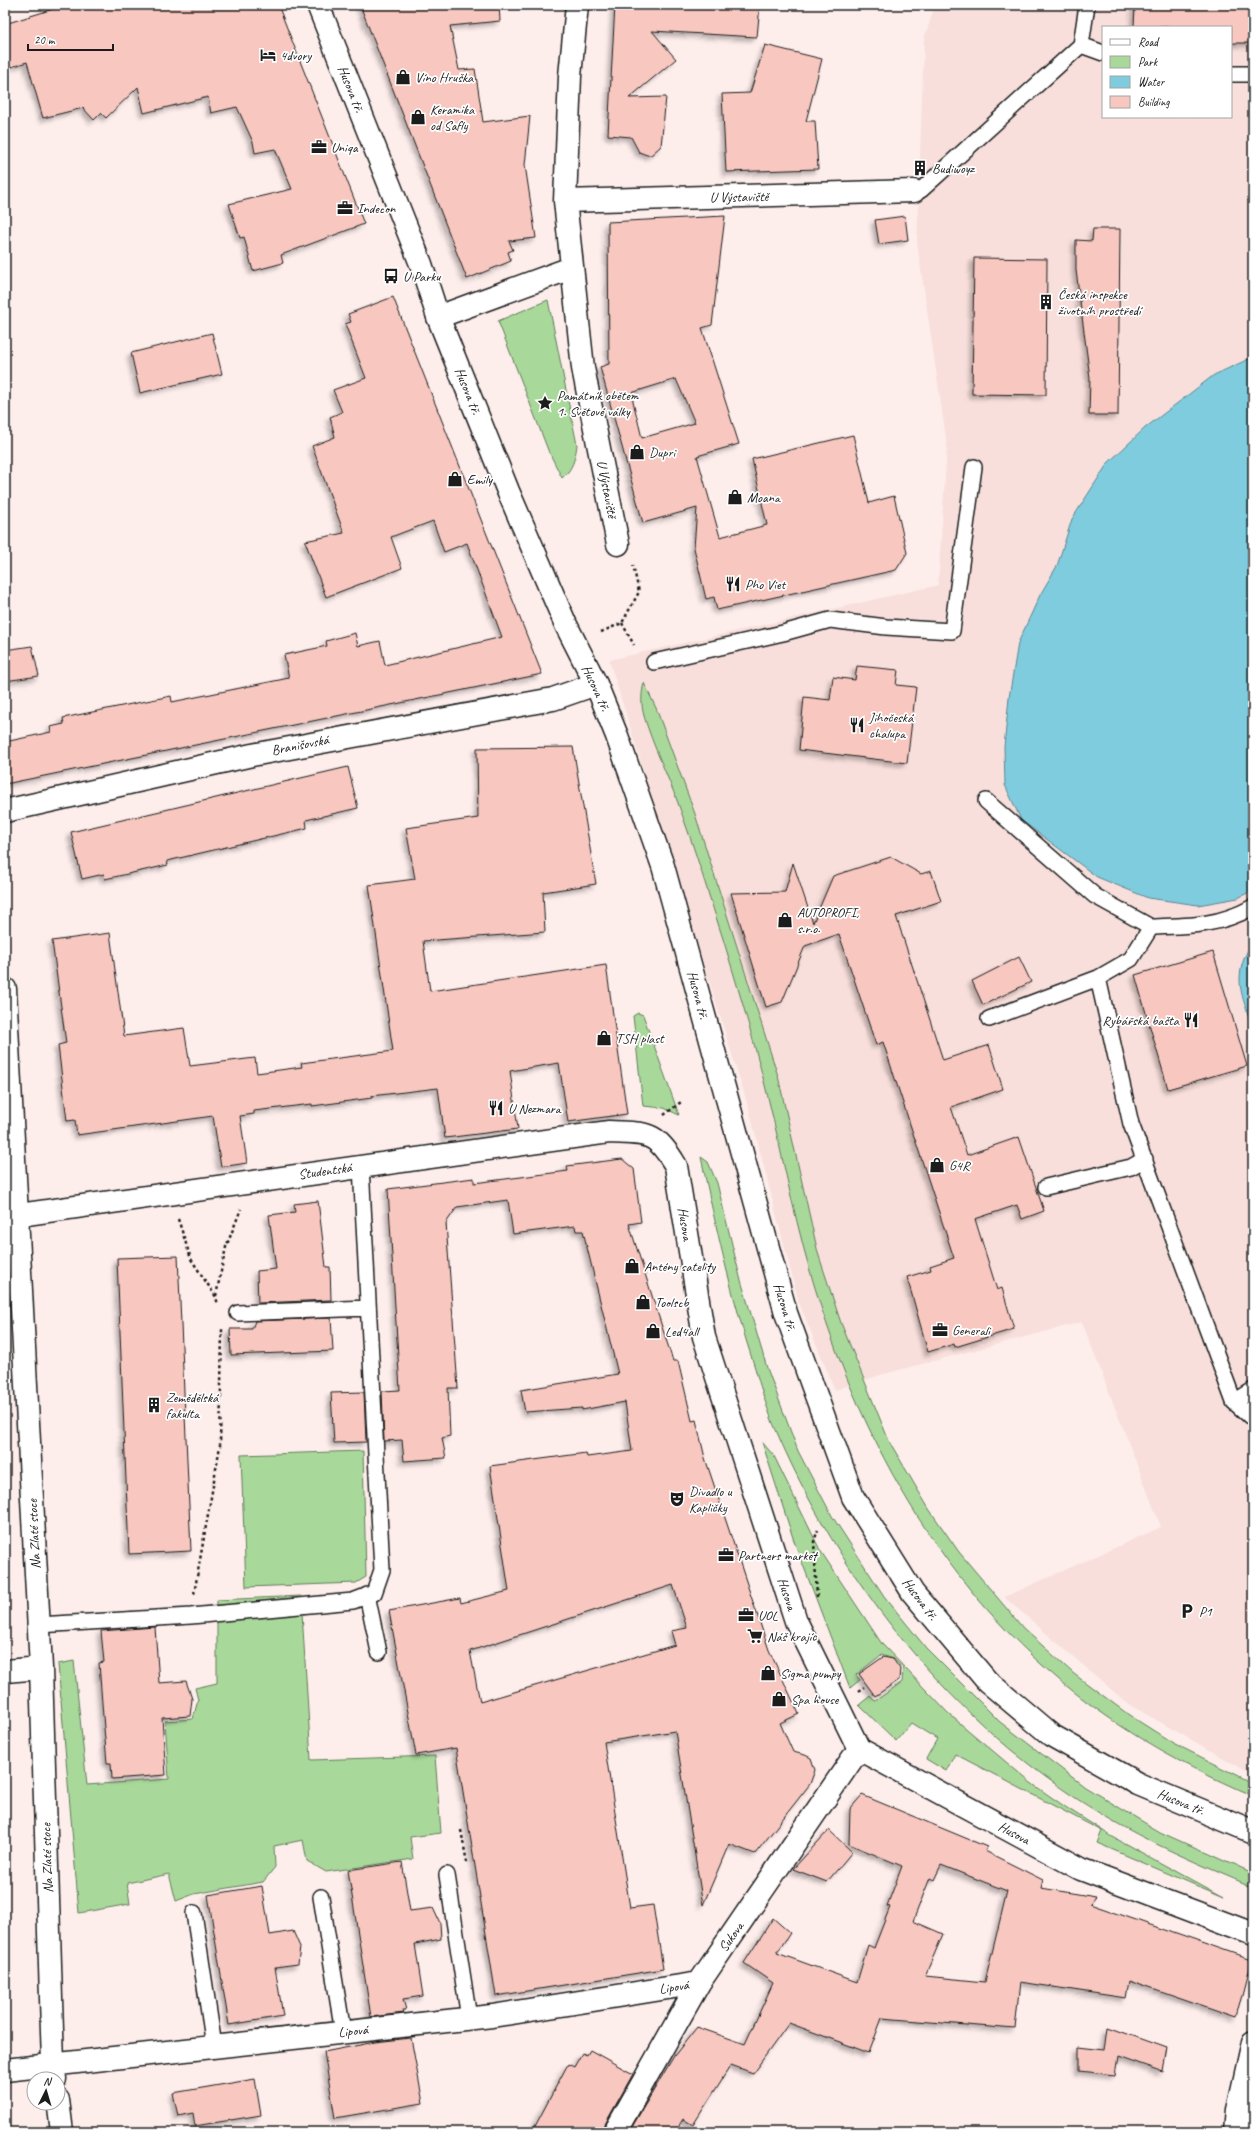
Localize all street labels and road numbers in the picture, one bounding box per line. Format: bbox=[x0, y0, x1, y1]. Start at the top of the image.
street label: Husova tř. bbox=[334, 63, 368, 115]
street label: U Výstaviště bbox=[710, 188, 771, 206]
street label: Husova tř. bbox=[451, 365, 485, 417]
street label: U Výstaviště bbox=[593, 459, 621, 522]
street label: Husova tř. bbox=[578, 662, 614, 714]
street label: Branišovská bbox=[270, 731, 332, 759]
street label: Husova tř. bbox=[683, 969, 713, 1021]
street label: Studentská bbox=[297, 1159, 355, 1183]
street label: Husova bbox=[674, 1206, 696, 1243]
street label: Husova tř. bbox=[770, 1281, 800, 1333]
street label: Na Zlaté stoce bbox=[24, 1497, 44, 1569]
street label: Husova tř. bbox=[898, 1574, 942, 1624]
street label: Husova bbox=[774, 1576, 801, 1614]
street label: Husova tř. bbox=[1155, 1785, 1207, 1819]
street label: Husova bbox=[995, 1818, 1034, 1849]
street label: Na Zlaté stoce bbox=[37, 1821, 57, 1893]
street label: Sukova bbox=[715, 1918, 748, 1955]
street label: Lipová bbox=[658, 1976, 692, 1998]
street label: Lipová bbox=[337, 2021, 371, 2041]

